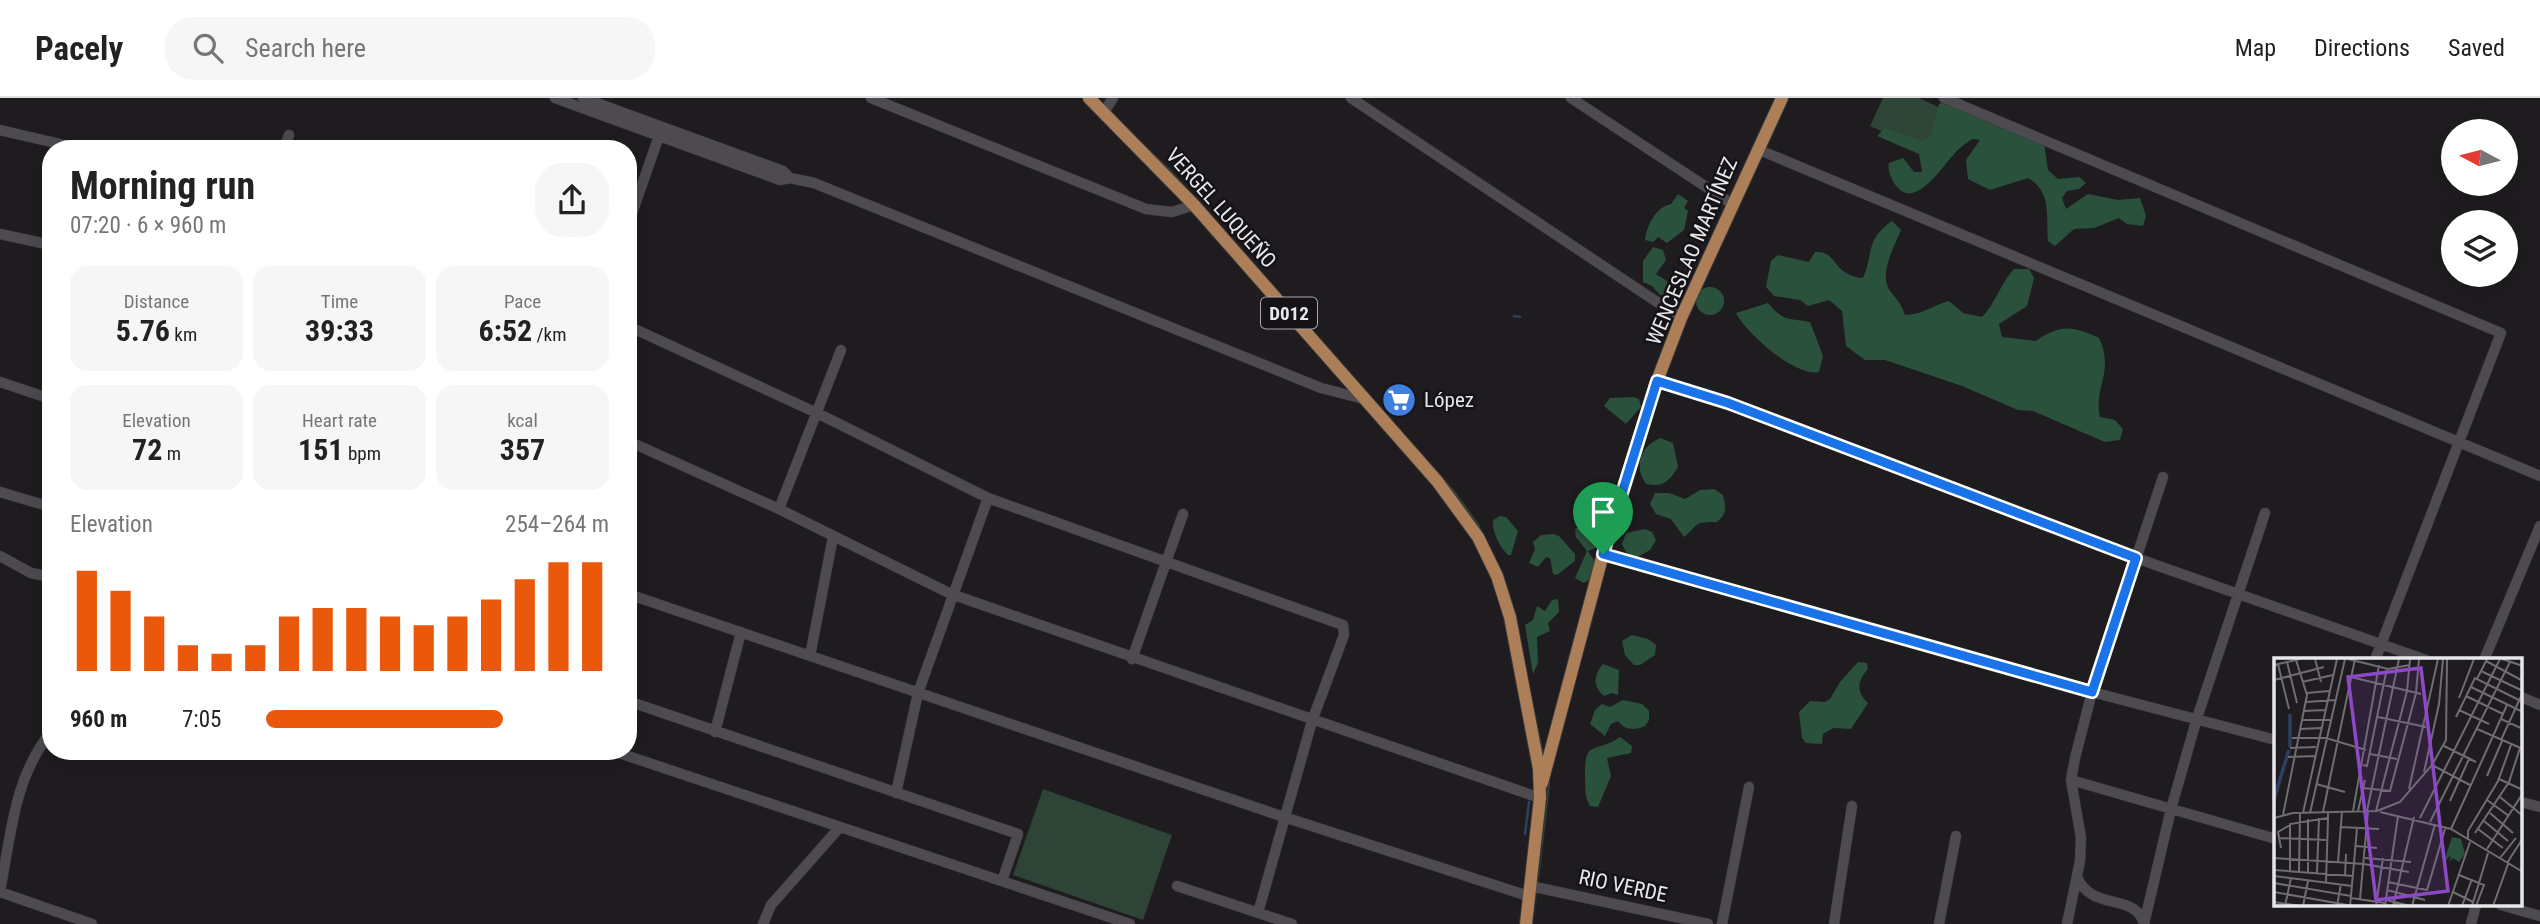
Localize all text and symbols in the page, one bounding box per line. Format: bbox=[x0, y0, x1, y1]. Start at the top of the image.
search box bbox=[165, 17, 655, 80]
text: Pacely bbox=[35, 29, 123, 68]
icon: search bbox=[189, 29, 227, 67]
text: Search here bbox=[245, 33, 366, 63]
text: Map bbox=[2235, 34, 2276, 62]
text: Directions bbox=[2314, 34, 2410, 62]
text: Saved bbox=[2448, 34, 2505, 62]
north arrow bbox=[2441, 119, 2518, 196]
map controls bbox=[2441, 119, 2518, 287]
street label: VERGEL LUQUEÑO bbox=[1161, 143, 1281, 273]
street label: WENCESLAO MARTÍNEZ bbox=[1642, 154, 1742, 348]
button: share bbox=[535, 163, 609, 237]
text: Morning run bbox=[70, 164, 255, 208]
button: layers bbox=[2441, 210, 2518, 287]
text: 07:20 · 6 × 960 m bbox=[70, 212, 226, 239]
text: Distance bbox=[124, 290, 189, 313]
text: Time bbox=[321, 290, 358, 313]
text: Pace bbox=[504, 290, 541, 313]
road number: D012 bbox=[1261, 298, 1317, 328]
text: 5.76 bbox=[116, 313, 170, 348]
text: 39:33 bbox=[305, 313, 374, 348]
text: 6:52 bbox=[479, 313, 532, 348]
text: km bbox=[170, 323, 197, 346]
text: /km bbox=[532, 323, 566, 346]
supermarket icon: López bbox=[1380, 381, 1418, 419]
place label: López bbox=[1424, 388, 1474, 412]
text: Elevation bbox=[122, 409, 191, 432]
text: Heart rate bbox=[302, 409, 377, 432]
text: kcal bbox=[507, 409, 538, 432]
text: 72 bbox=[132, 432, 162, 467]
text: 151 bbox=[298, 432, 344, 467]
text: 357 bbox=[500, 432, 545, 467]
text: m bbox=[162, 442, 181, 465]
text: bpm bbox=[344, 442, 381, 465]
pin bbox=[1573, 482, 1633, 554]
icon: arrive bbox=[1584, 493, 1622, 531]
text: Elevation bbox=[70, 511, 153, 538]
text: 254–264 m bbox=[505, 511, 609, 538]
inset map bbox=[2274, 658, 2522, 906]
text: 960 m bbox=[70, 706, 127, 733]
text: 7:05 bbox=[182, 706, 221, 733]
street label: RIO VERDE bbox=[1577, 865, 1669, 907]

